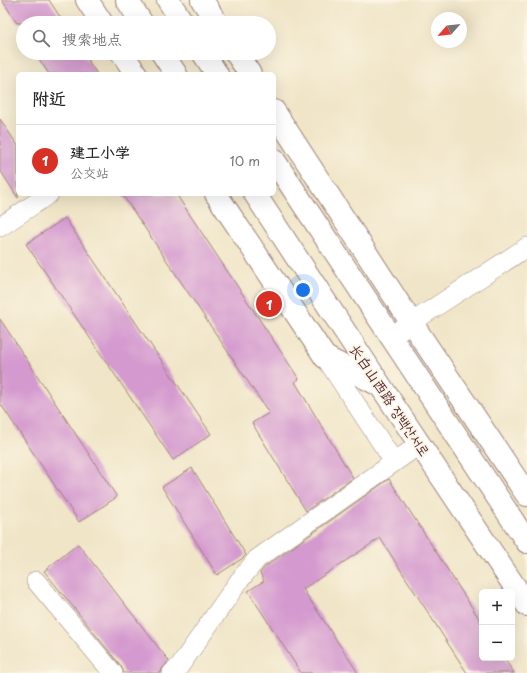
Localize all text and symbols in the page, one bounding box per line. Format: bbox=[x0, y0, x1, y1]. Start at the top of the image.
north arrow bbox=[431, 12, 467, 48]
search box bbox=[16, 16, 276, 60]
icon: search bbox=[30, 27, 52, 49]
text: 搜索地点 bbox=[62, 27, 122, 50]
text: 附近 bbox=[32, 85, 66, 111]
text: 建工小学 bbox=[70, 140, 130, 163]
text: 1 bbox=[42, 151, 48, 170]
text: 10 m bbox=[230, 151, 260, 170]
text: 公交站 bbox=[70, 163, 109, 182]
your location bbox=[293, 280, 313, 300]
pin: 1 bbox=[256, 289, 282, 319]
street label: 长白山西路 장백산서로 bbox=[345, 340, 435, 460]
map controls bbox=[479, 589, 515, 661]
button: + bbox=[479, 589, 515, 625]
button: − bbox=[479, 625, 515, 661]

